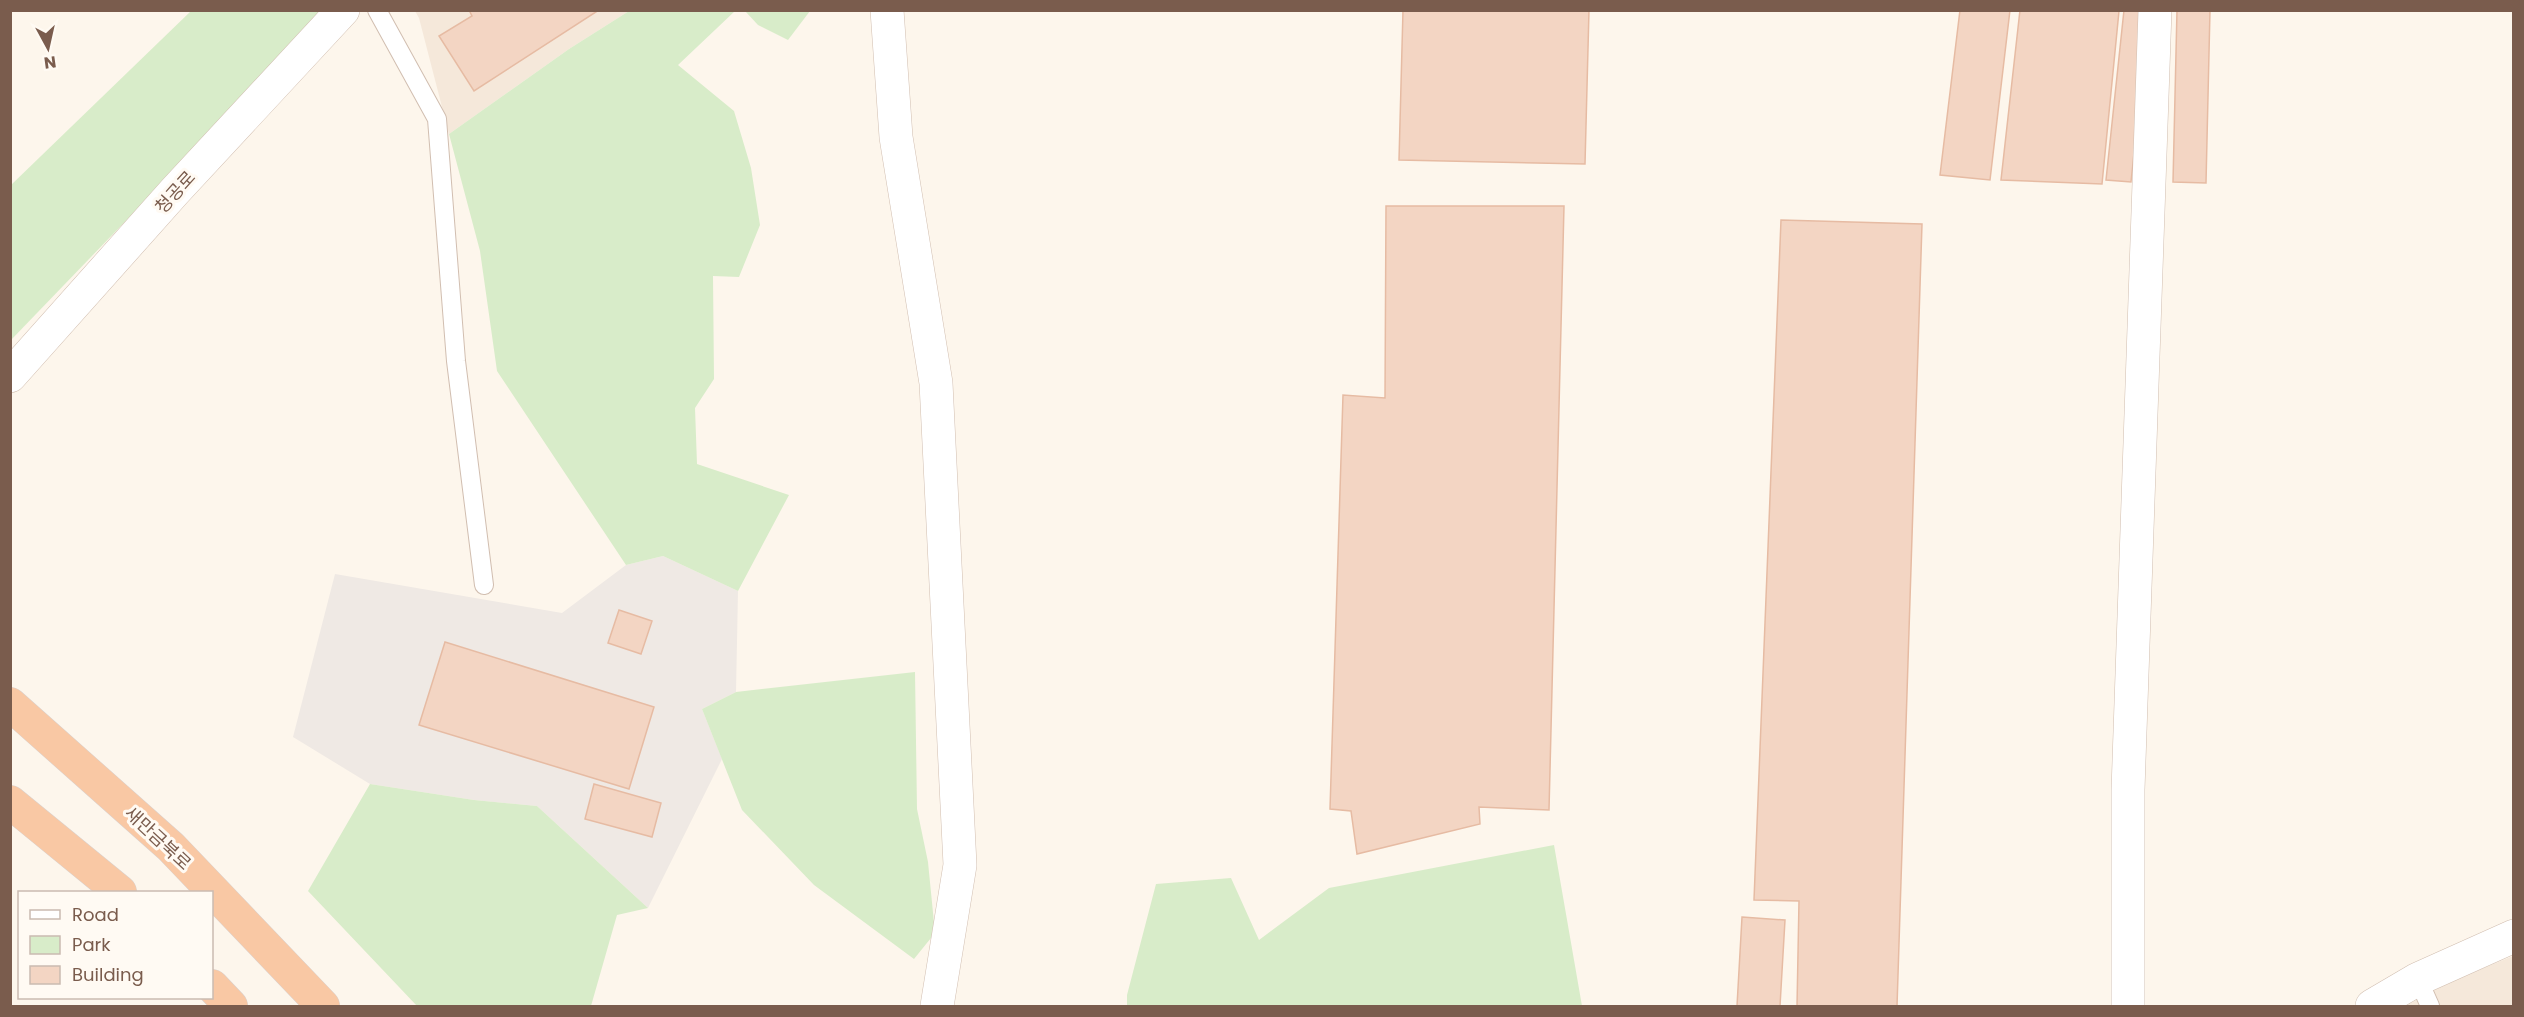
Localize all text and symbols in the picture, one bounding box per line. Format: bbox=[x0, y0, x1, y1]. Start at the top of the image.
north arrow bbox=[18, 18, 78, 78]
text: N bbox=[42, 50, 58, 75]
street label: 청공로 bbox=[149, 165, 201, 219]
street label: 새만금북로 bbox=[119, 801, 197, 875]
legend bbox=[18, 891, 213, 999]
text: Road bbox=[72, 902, 119, 927]
text: Park bbox=[72, 932, 111, 957]
text: Building bbox=[72, 962, 144, 987]

